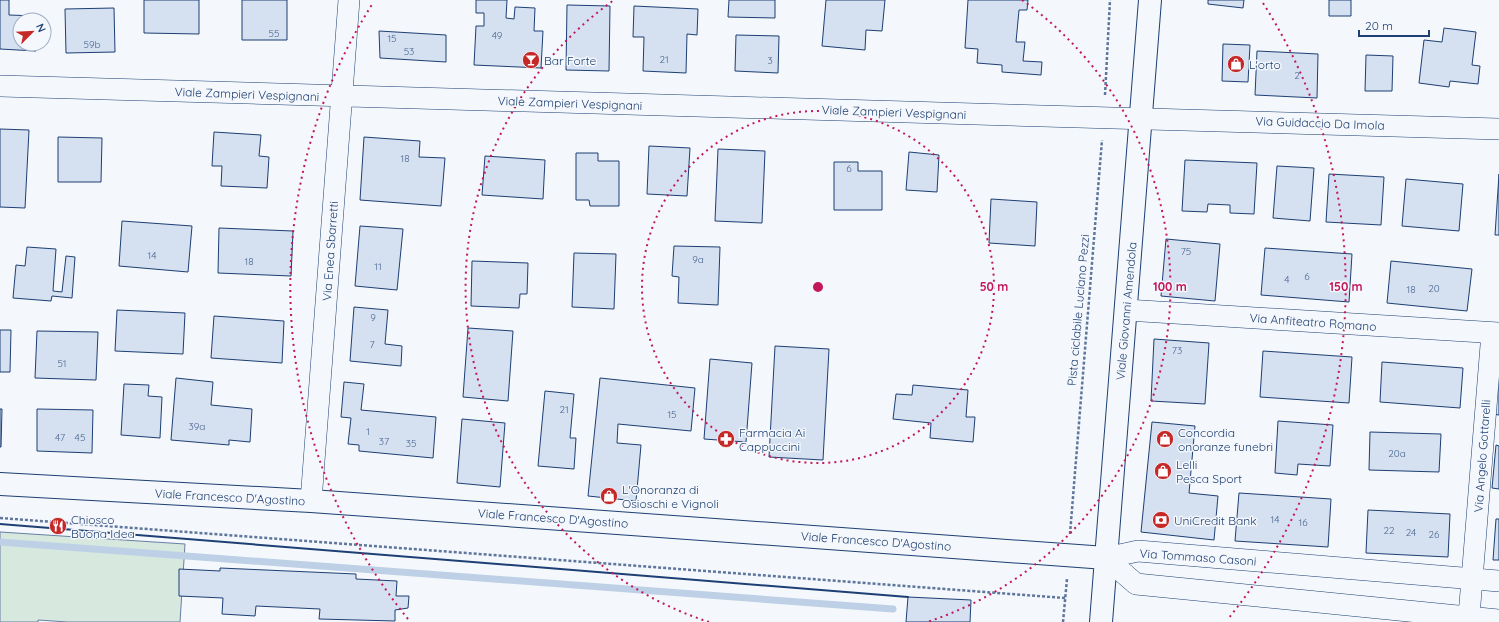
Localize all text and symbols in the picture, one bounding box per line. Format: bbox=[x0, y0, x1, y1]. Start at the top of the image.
north arrow bbox=[12, 12, 52, 52]
scale bar bbox=[1359, 12, 1429, 38]
text: 20 m bbox=[1365, 18, 1393, 33]
text: N bbox=[33, 21, 49, 34]
house number: 55 bbox=[269, 27, 279, 40]
house number: 49 bbox=[492, 29, 503, 42]
house number: 15 bbox=[387, 32, 397, 45]
house number: 59b bbox=[83, 38, 101, 51]
house number: 53 bbox=[404, 45, 414, 58]
bar icon: Bar Forte bbox=[521, 50, 541, 70]
place label: Bar Forte bbox=[544, 53, 596, 68]
house number: 21 bbox=[659, 53, 669, 66]
house number: 3 bbox=[767, 54, 773, 67]
shop icon: L'orto bbox=[1226, 54, 1246, 74]
place label: L'orto bbox=[1249, 57, 1281, 72]
house number: 2 bbox=[1294, 69, 1300, 82]
street label: Viale Zampieri Vespignani bbox=[174, 84, 320, 104]
street label: Viale Zampieri Vespignani bbox=[497, 93, 643, 113]
street label: Viale Zampieri Vespignani bbox=[821, 102, 967, 122]
street label: Via Guidaccio Da Imola bbox=[1255, 113, 1385, 133]
house number: 18 bbox=[400, 152, 410, 165]
house number: 6 bbox=[846, 162, 852, 175]
street label: Via Enea Sbarretti bbox=[319, 201, 341, 301]
street label: Pista ciclabile Luciano Pezzi bbox=[1064, 234, 1092, 386]
street label: Viale Giovanni Amendola bbox=[1112, 241, 1140, 381]
house number: 75 bbox=[1181, 245, 1191, 258]
house number: 14 bbox=[148, 249, 156, 262]
house number: 9a bbox=[692, 253, 704, 266]
house number: 18 bbox=[244, 255, 254, 268]
house number: 11 bbox=[374, 260, 382, 273]
house number: 6 bbox=[1304, 270, 1310, 283]
house number: 4 bbox=[1284, 273, 1290, 286]
text: 50 m bbox=[980, 279, 1008, 294]
text: 100 m bbox=[1153, 279, 1187, 294]
text: 150 m bbox=[1329, 279, 1363, 294]
centre of rings bbox=[811, 280, 825, 294]
house number: 20 bbox=[1428, 282, 1440, 295]
house number: 18 bbox=[1406, 283, 1416, 296]
street label: Via Anfiteatro Romano bbox=[1249, 310, 1377, 334]
house number: 9 bbox=[370, 311, 376, 324]
house number: 7 bbox=[369, 338, 375, 351]
house number: 73 bbox=[1172, 344, 1182, 357]
house number: 51 bbox=[57, 357, 67, 370]
street label: Via Angelo Gottarelli bbox=[1471, 399, 1493, 513]
house number: 21 bbox=[559, 403, 569, 416]
house number: 15 bbox=[667, 408, 677, 421]
house number: 39a bbox=[189, 420, 205, 433]
house number: 1 bbox=[366, 425, 370, 438]
place label: Farmacia Ai Cappuccini bbox=[739, 425, 805, 454]
place label: Concordia onoranze funebri bbox=[1178, 425, 1273, 454]
pharmacy icon: Farmacia Ai Cappuccini bbox=[716, 429, 736, 449]
shop icon: Concordia onoranze funebri bbox=[1155, 429, 1175, 449]
house number: 47 bbox=[55, 431, 65, 444]
house number: 45 bbox=[75, 431, 85, 444]
house number: 37 bbox=[379, 435, 389, 448]
house number: 35 bbox=[406, 437, 416, 450]
house number: 20a bbox=[1388, 447, 1406, 460]
place label: Lelli Pesca Sport bbox=[1176, 457, 1242, 486]
shop icon: Lelli Pesca Sport bbox=[1153, 461, 1173, 481]
place label: L'Onoranza di Osioschi e Vignoli bbox=[622, 482, 719, 511]
street label: Viale Francesco D'Agostino bbox=[154, 486, 306, 508]
shop icon: L'Onoranza di Osioschi e Vignoli bbox=[599, 486, 619, 506]
street label: Viale Francesco D'Agostino bbox=[477, 505, 629, 531]
bank icon: UniCredit Bank bbox=[1151, 510, 1171, 530]
place label: Chiosco Buona Idea bbox=[71, 512, 135, 541]
place label: UniCredit Bank bbox=[1174, 513, 1257, 528]
house number: 14 bbox=[1271, 513, 1279, 526]
restaurant icon: Chiosco Buona Idea bbox=[48, 516, 68, 536]
house number: 16 bbox=[1298, 516, 1308, 529]
house number: 22 bbox=[1383, 524, 1395, 537]
house number: 24 bbox=[1406, 526, 1416, 539]
street label: Viale Francesco D'Agostino bbox=[800, 528, 952, 554]
house number: 26 bbox=[1429, 528, 1440, 541]
street label: Via Tommaso Casoni bbox=[1139, 545, 1257, 569]

